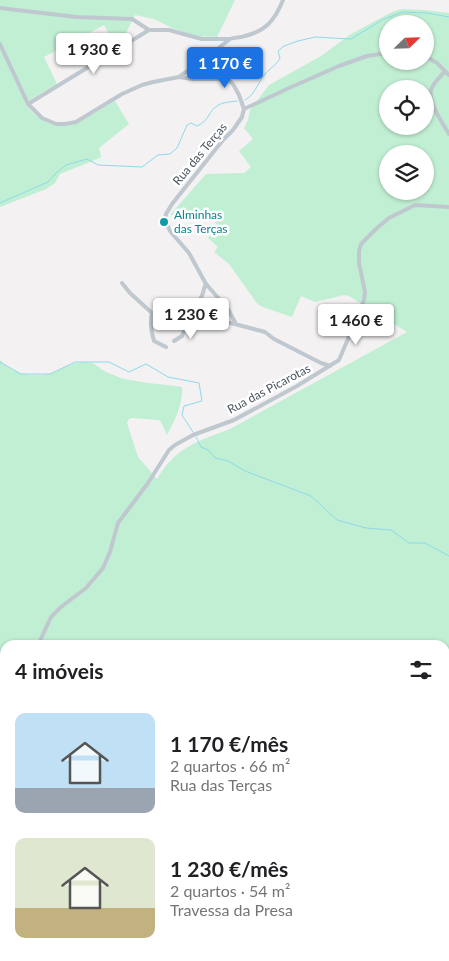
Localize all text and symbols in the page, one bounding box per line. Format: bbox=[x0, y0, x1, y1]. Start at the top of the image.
north arrow bbox=[379, 15, 434, 70]
map controls bbox=[379, 15, 434, 200]
pin: 1 930 € bbox=[48, 32, 140, 75]
text: 1 930 € bbox=[67, 39, 121, 58]
pin: 1 170 € bbox=[179, 46, 271, 89]
text: 1 170 € bbox=[198, 53, 252, 72]
button: locate bbox=[379, 80, 434, 135]
street label: Rua das Terças bbox=[169, 120, 230, 188]
button: layers bbox=[379, 145, 434, 200]
place label: Alminhas das Terças bbox=[174, 207, 228, 236]
marker: Alminhas das Terças bbox=[158, 216, 170, 228]
pin: 1 230 € bbox=[145, 298, 237, 340]
text: 1 230 € bbox=[164, 304, 218, 323]
pin: 1 460 € bbox=[310, 304, 402, 346]
text: 1 460 € bbox=[329, 310, 383, 329]
street label: Rua das Picarotas bbox=[225, 360, 313, 417]
icon: filters bbox=[407, 656, 435, 684]
text: 4 imóveis bbox=[15, 658, 103, 683]
text: 1 170 €/mês bbox=[170, 731, 288, 756]
icon: home bbox=[55, 733, 115, 793]
text: 2 quartos · 66 m² bbox=[170, 756, 290, 775]
text: Rua das Terças bbox=[170, 775, 272, 794]
text: 1 230 €/mês bbox=[170, 856, 288, 881]
icon: home bbox=[55, 858, 115, 918]
text: 2 quartos · 54 m² bbox=[170, 881, 290, 900]
text: Travessa da Presa bbox=[170, 900, 293, 919]

